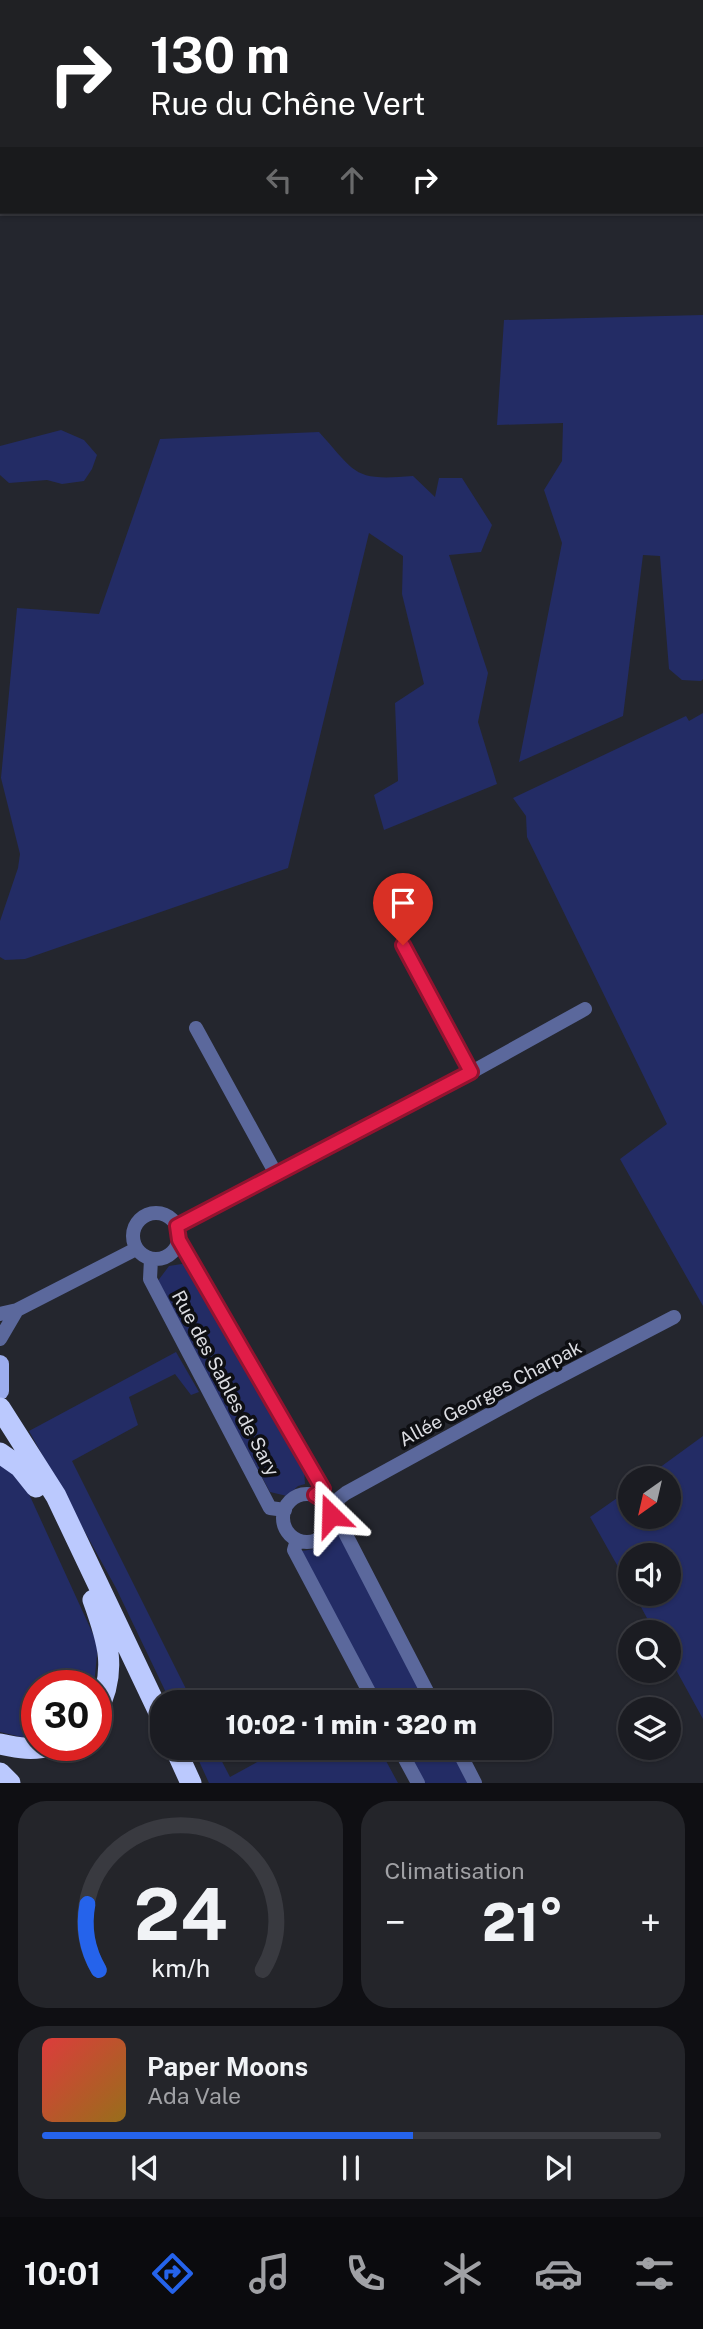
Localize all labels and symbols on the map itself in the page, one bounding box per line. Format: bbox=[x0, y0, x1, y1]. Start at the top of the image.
pin bbox=[373, 873, 433, 945]
street label: Rue des Sables de Sary bbox=[168, 1286, 284, 1480]
street label: Allée Georges Charpak bbox=[395, 1335, 585, 1450]
north arrow bbox=[618, 1466, 681, 1530]
position arrow bbox=[294, 1478, 368, 1552]
speed limit sign: 30 bbox=[21, 1670, 112, 1761]

